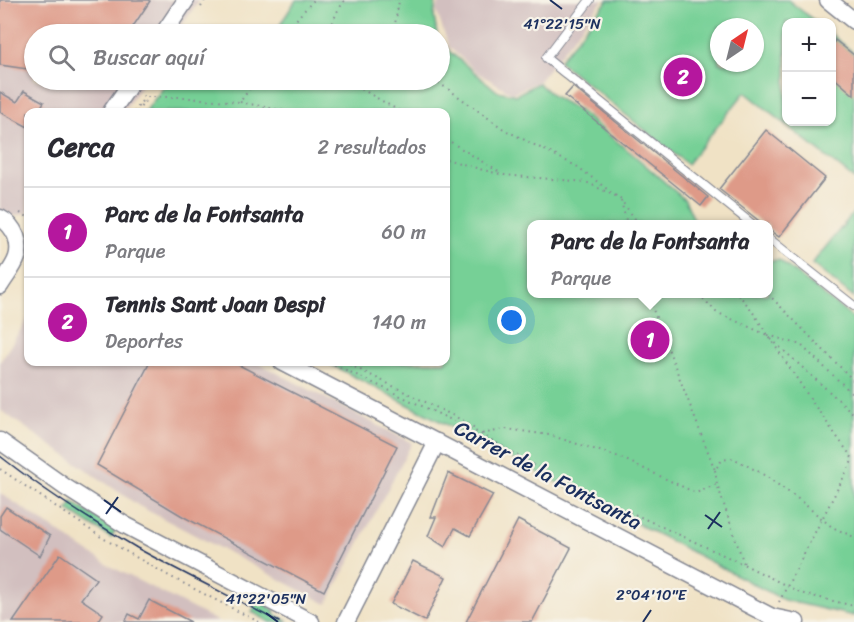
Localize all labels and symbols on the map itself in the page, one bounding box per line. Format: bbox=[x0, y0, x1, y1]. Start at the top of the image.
text: 41°22'15"N bbox=[523, 11, 601, 37]
north arrow bbox=[710, 18, 764, 72]
pin: 2 bbox=[664, 54, 702, 100]
your location bbox=[497, 306, 526, 335]
pin: 1 bbox=[630, 318, 670, 362]
street label: Carrer de la Fontsanta bbox=[447, 409, 649, 541]
text: 2°04'10"E bbox=[616, 582, 688, 608]
text: 41°22'05"N bbox=[226, 586, 307, 612]

